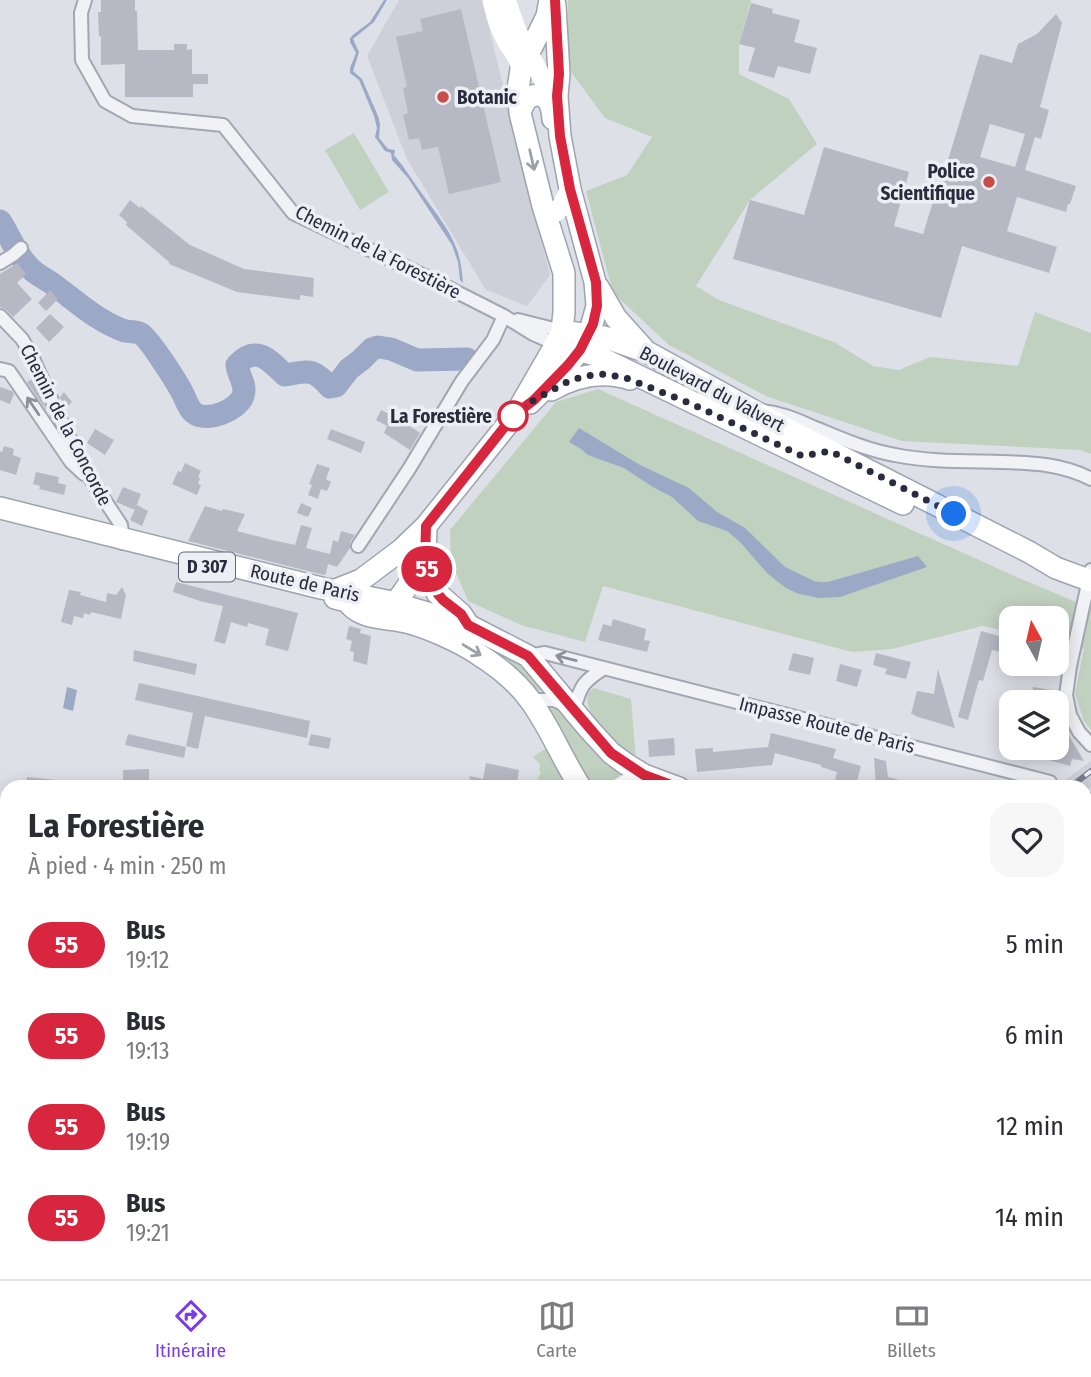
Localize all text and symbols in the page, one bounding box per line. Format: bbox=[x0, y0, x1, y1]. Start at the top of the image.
place label: Botanic bbox=[457, 86, 518, 109]
marker: Botanic bbox=[435, 89, 451, 105]
one-way arrow bbox=[525, 148, 539, 171]
place label: Police Scientifique bbox=[880, 160, 975, 205]
marker: Police Scientifique bbox=[981, 174, 997, 190]
street label: Chemin de la Forestière bbox=[291, 200, 465, 304]
street label: Chemin de la Concorde bbox=[15, 340, 117, 510]
street label: Boulevard du Valvert bbox=[636, 341, 789, 437]
one-way arrow bbox=[26, 397, 40, 417]
marker: La Forestière bbox=[498, 401, 528, 431]
place label: La Forestière bbox=[390, 405, 492, 428]
your location bbox=[936, 496, 971, 531]
line badge: 55 bbox=[396, 546, 458, 592]
road number: D 307 bbox=[179, 552, 235, 582]
text: 55 bbox=[415, 555, 439, 583]
street label: Route de Paris bbox=[248, 559, 362, 607]
north arrow bbox=[999, 606, 1069, 676]
map controls bbox=[999, 606, 1069, 760]
one-way arrow bbox=[461, 644, 481, 658]
one-way arrow bbox=[555, 651, 578, 664]
button: layers bbox=[999, 690, 1069, 760]
street label: Impasse Route de Paris bbox=[737, 692, 917, 758]
button: heart bbox=[990, 803, 1064, 877]
text: La Forestière bbox=[28, 806, 205, 846]
text: À pied · 4 min · 250 m bbox=[28, 852, 227, 880]
text: Bus bbox=[126, 915, 165, 946]
text: 5 min bbox=[1006, 929, 1064, 960]
text: 55 bbox=[55, 931, 78, 959]
text: 19:12 bbox=[126, 946, 169, 974]
text: Bus bbox=[126, 1006, 165, 1037]
text: 6 min bbox=[1005, 1020, 1064, 1051]
text: 55 bbox=[55, 1022, 78, 1050]
text: 19:13 bbox=[126, 1037, 169, 1065]
text: Bus bbox=[126, 1097, 165, 1128]
text: 12 min bbox=[996, 1111, 1064, 1142]
text: 55 bbox=[55, 1113, 78, 1141]
text: 19:19 bbox=[126, 1128, 170, 1156]
text: Bus bbox=[126, 1188, 165, 1219]
text: 14 min bbox=[995, 1202, 1064, 1233]
text: 55 bbox=[55, 1204, 78, 1232]
text: 19:21 bbox=[126, 1219, 170, 1247]
tab: Itinéraire bbox=[155, 1297, 226, 1362]
tab: Carte bbox=[536, 1297, 577, 1362]
tab: Billets bbox=[887, 1297, 936, 1362]

